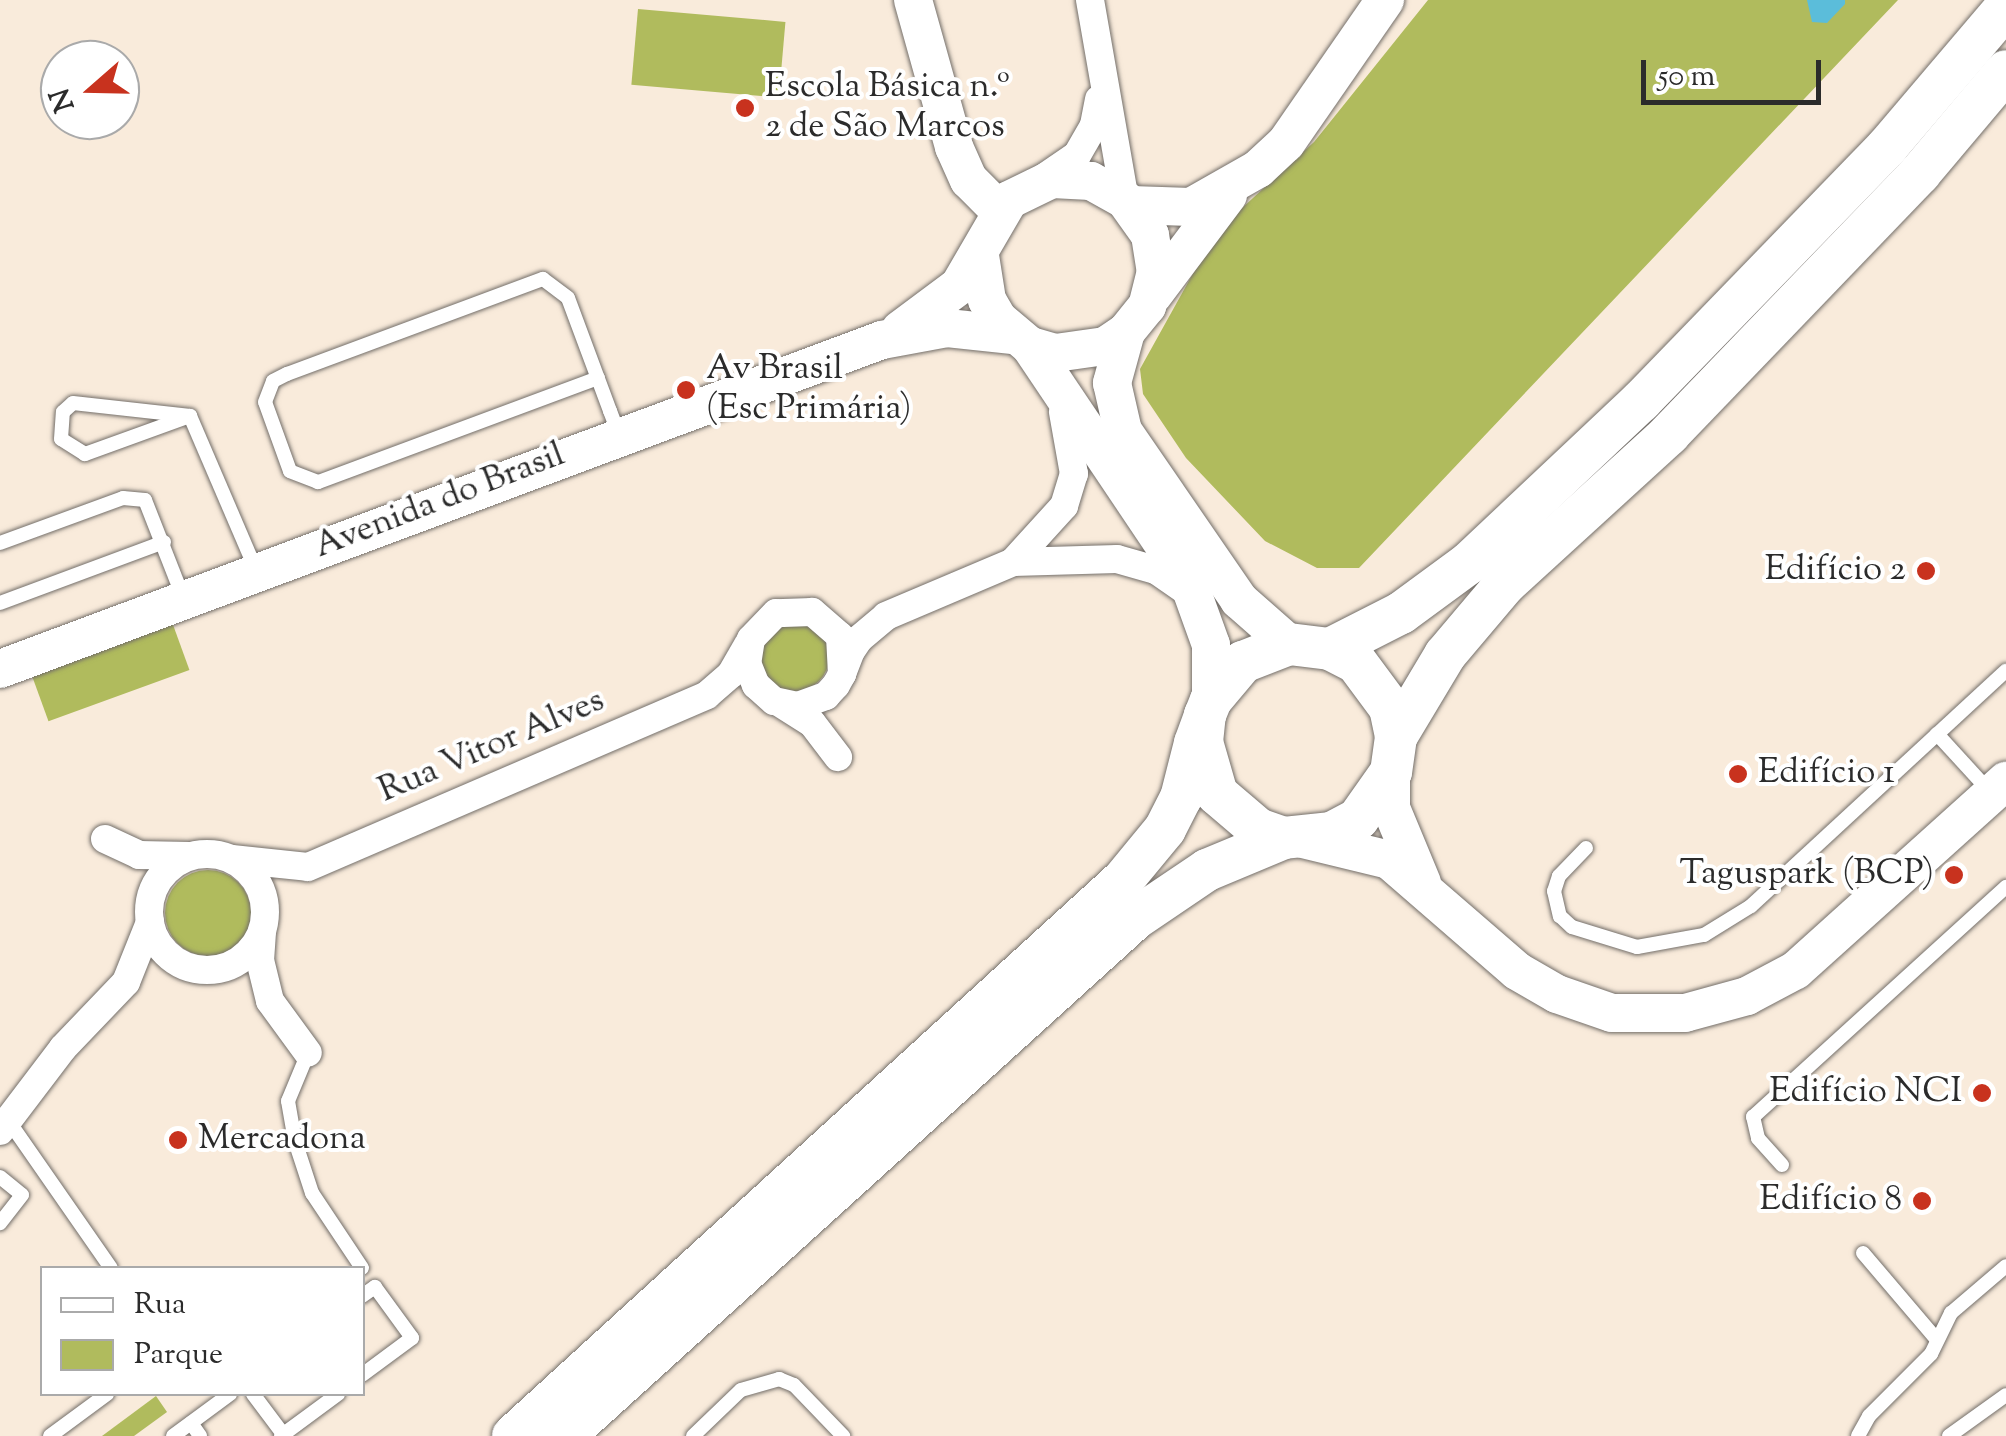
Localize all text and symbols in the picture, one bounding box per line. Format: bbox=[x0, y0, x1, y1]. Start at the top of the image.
north arrow bbox=[40, 40, 140, 140]
scale bar bbox=[1646, 40, 1826, 102]
text: 50 m bbox=[1658, 56, 1715, 99]
place label: Escola Básica n.º 2 de São Marcos bbox=[765, 67, 1010, 149]
text: N bbox=[41, 82, 86, 117]
marker: Escola Básica n.º 2 de São Marcos bbox=[734, 97, 756, 119]
place label: Av Brasil (Esc Primária) bbox=[706, 349, 911, 431]
marker: Av Brasil (Esc Primária) bbox=[675, 379, 697, 401]
street label: Avenida do Brasil bbox=[309, 435, 571, 569]
place label: Edifício 2 bbox=[1765, 550, 1906, 592]
marker: Edifício 2 bbox=[1915, 560, 1937, 582]
street label: Rua Vitor Alves bbox=[373, 681, 611, 813]
place label: Edifício 1 bbox=[1758, 753, 1895, 795]
marker: Edifício 1 bbox=[1727, 763, 1749, 785]
place label: Taguspark (BCP) bbox=[1679, 854, 1934, 896]
marker: Taguspark (BCP) bbox=[1943, 864, 1965, 886]
place label: Edifício NCI bbox=[1769, 1072, 1962, 1114]
marker: Edifício NCI bbox=[1971, 1082, 1993, 1104]
place label: Mercadona bbox=[198, 1119, 366, 1161]
marker: Mercadona bbox=[167, 1129, 189, 1151]
place label: Edifício 8 bbox=[1760, 1180, 1902, 1222]
marker: Edifício 8 bbox=[1911, 1190, 1933, 1212]
legend bbox=[40, 1266, 365, 1396]
text: Rua bbox=[134, 1284, 186, 1327]
text: Parque bbox=[134, 1334, 223, 1377]

